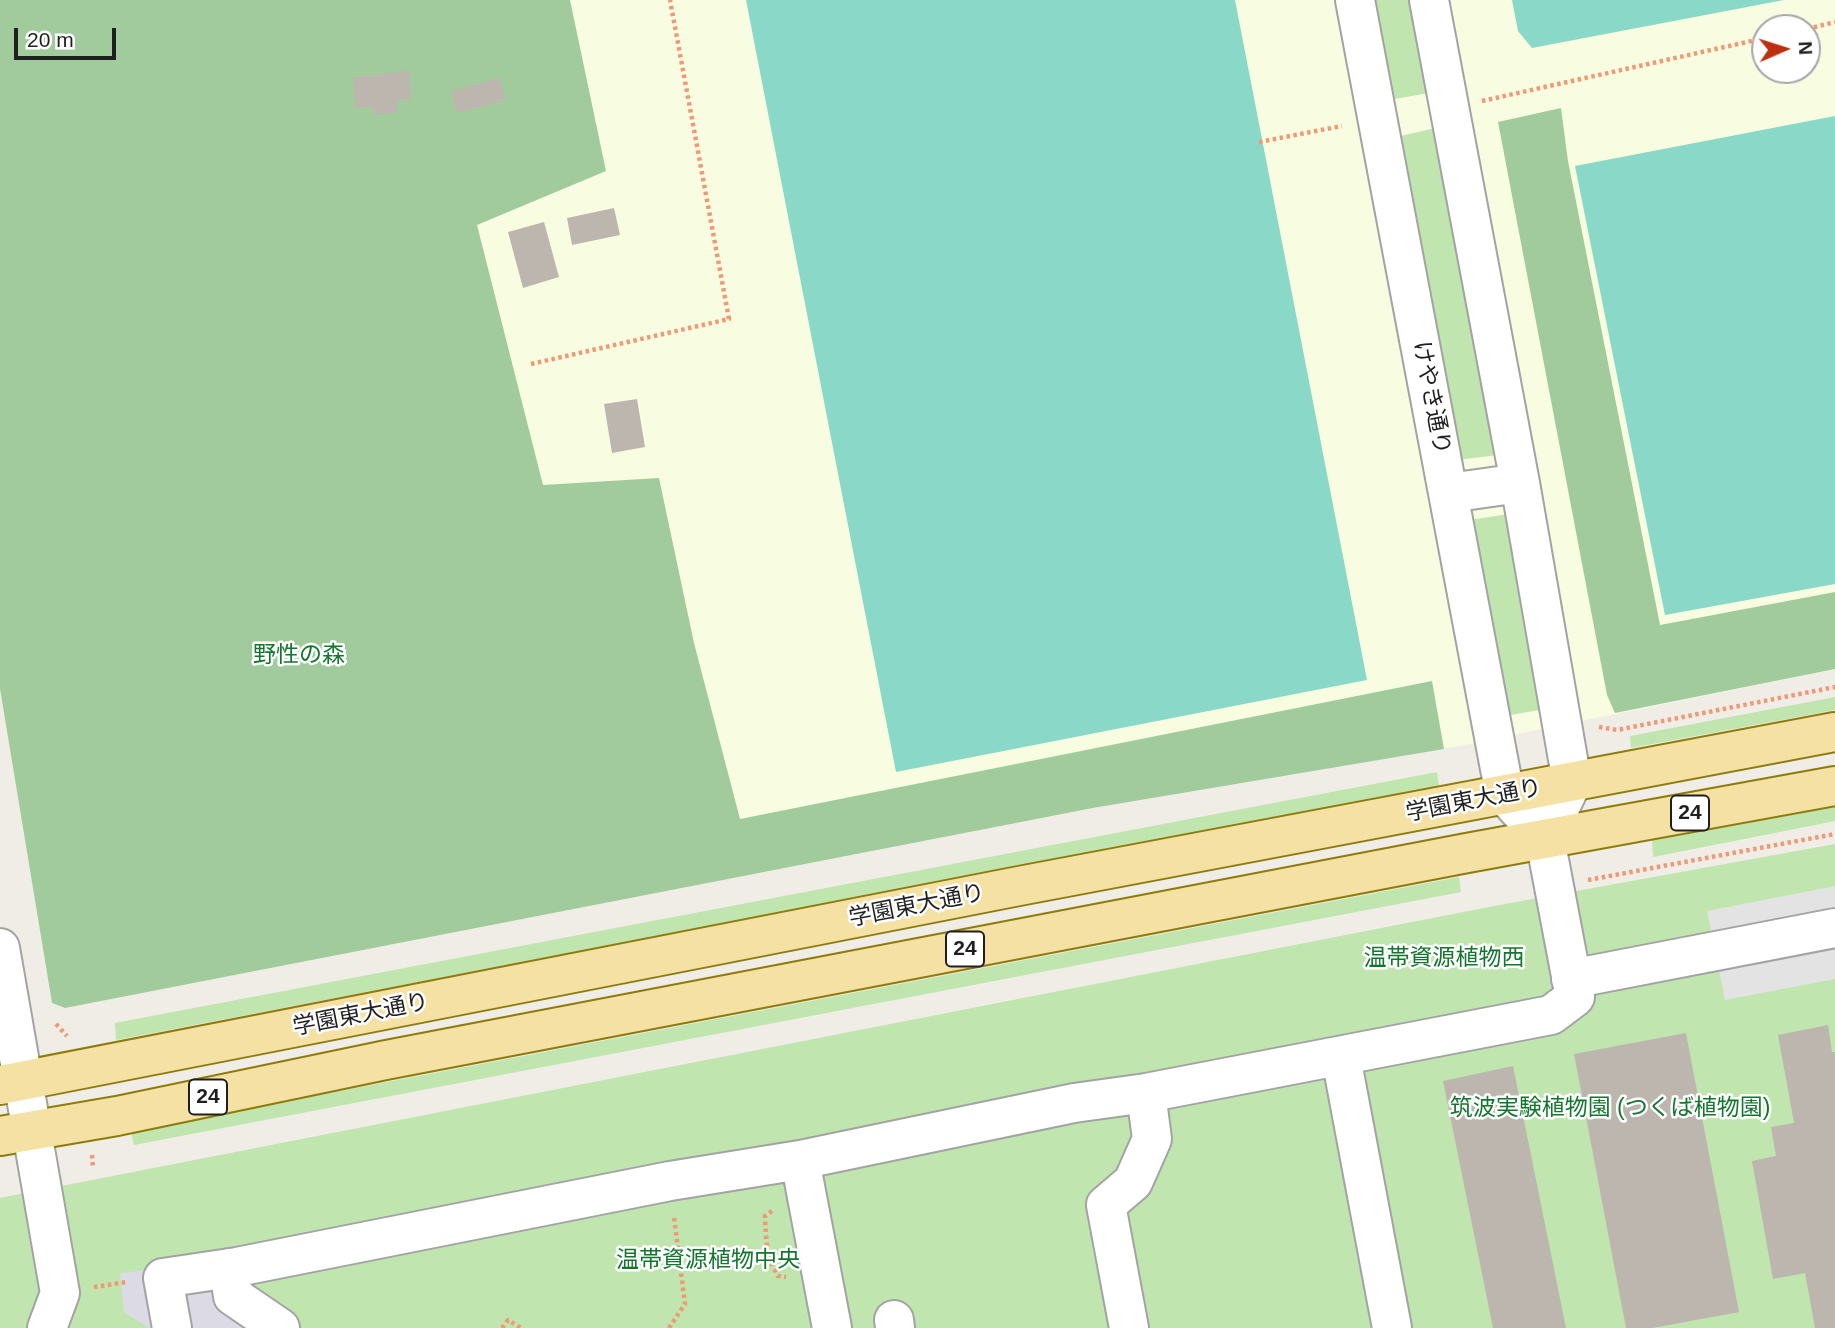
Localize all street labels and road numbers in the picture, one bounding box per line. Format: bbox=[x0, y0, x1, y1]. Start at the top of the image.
street label: けやき通り bbox=[1406, 339, 1456, 457]
street label: 学園東大通り bbox=[1404, 774, 1544, 828]
road number: 24 bbox=[1671, 796, 1709, 830]
street label: 学園東大通り bbox=[847, 879, 987, 933]
road number: 24 bbox=[946, 932, 984, 967]
street label: 学園東大通り bbox=[291, 988, 431, 1042]
road number: 24 bbox=[189, 1080, 227, 1114]

